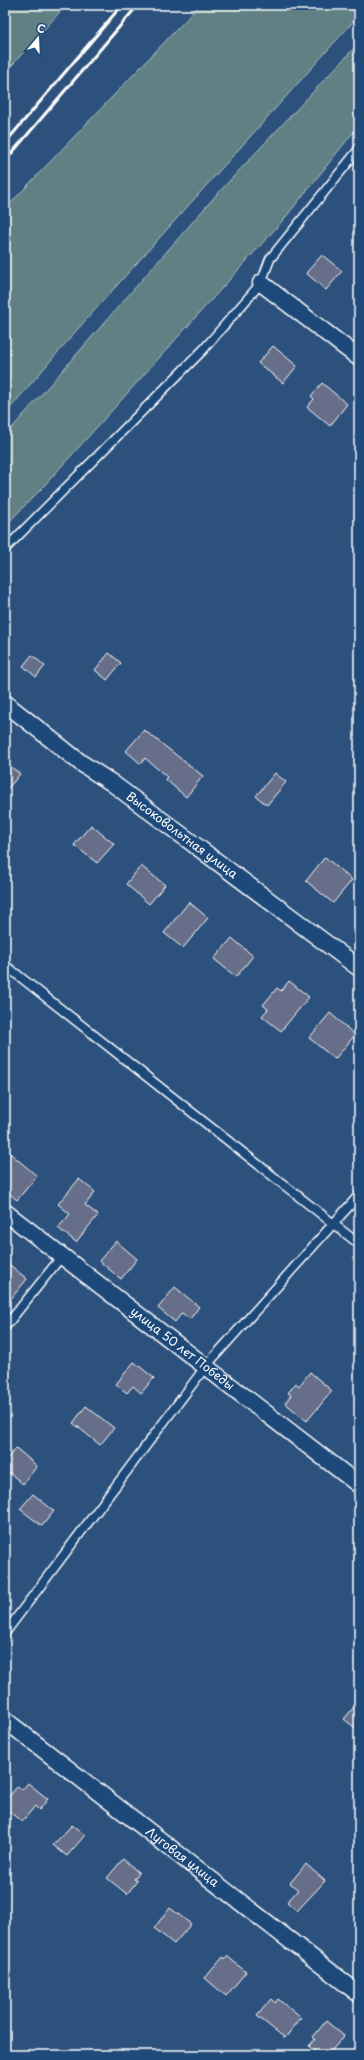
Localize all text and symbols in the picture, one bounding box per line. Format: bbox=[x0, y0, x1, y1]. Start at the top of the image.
north arrow bbox=[18, 18, 58, 58]
text: С bbox=[35, 19, 48, 37]
street label: Высоковольтная улица bbox=[123, 787, 242, 883]
street label: улица 50 лет Победы bbox=[127, 1302, 239, 1394]
street label: Луговая улица bbox=[142, 1822, 224, 1891]

